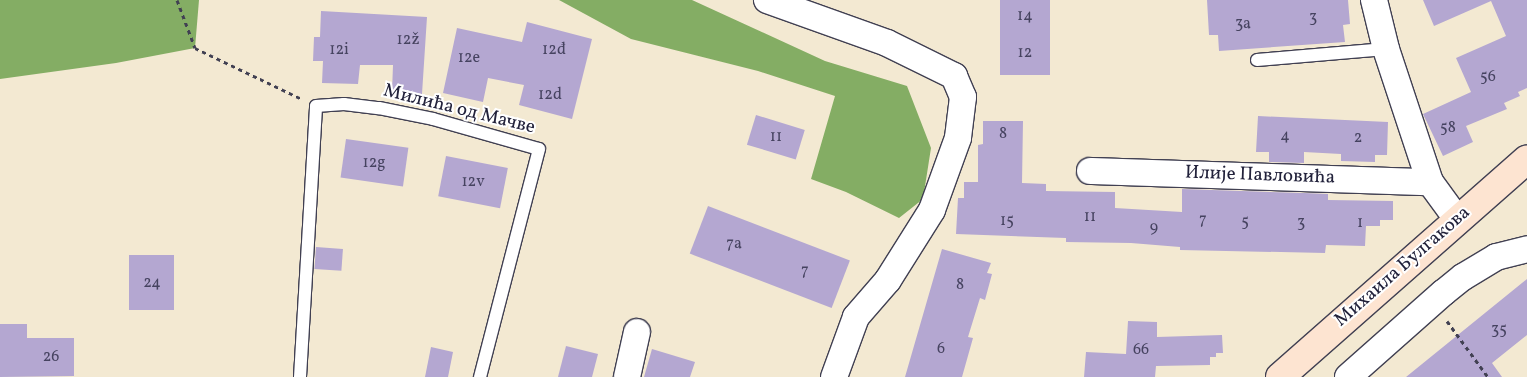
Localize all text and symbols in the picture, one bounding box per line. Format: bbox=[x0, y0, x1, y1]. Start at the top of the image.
house number: 14 bbox=[1017, 6, 1033, 26]
house number: 3 bbox=[1309, 8, 1317, 28]
house number: 3a bbox=[1235, 14, 1251, 34]
house number: 12ž bbox=[397, 30, 419, 50]
house number: 12i bbox=[329, 40, 349, 60]
house number: 12đ bbox=[542, 40, 566, 60]
house number: 12 bbox=[1018, 43, 1032, 63]
house number: 12e bbox=[458, 48, 480, 68]
house number: 56 bbox=[1480, 67, 1496, 87]
street label: Милића од Мачве bbox=[381, 80, 537, 140]
house number: 12d bbox=[538, 85, 562, 105]
house number: 58 bbox=[1440, 118, 1456, 138]
house number: 8 bbox=[999, 124, 1007, 144]
house number: 4 bbox=[1280, 126, 1290, 146]
house number: 11 bbox=[770, 127, 782, 147]
house number: 2 bbox=[1354, 128, 1362, 148]
house number: 12g bbox=[363, 153, 385, 173]
street label: Илије Павловића bbox=[1185, 162, 1335, 190]
house number: 12v bbox=[461, 172, 485, 192]
street label: Михаила Булгакова bbox=[1330, 202, 1476, 332]
house number: 11 bbox=[1084, 207, 1096, 227]
house number: 7 bbox=[1199, 210, 1207, 230]
house number: 15 bbox=[1000, 211, 1014, 231]
house number: 5 bbox=[1241, 212, 1249, 232]
house number: 3 bbox=[1297, 213, 1305, 233]
house number: 1 bbox=[1357, 213, 1363, 233]
house number: 9 bbox=[1150, 218, 1158, 238]
house number: 7a bbox=[726, 234, 742, 254]
house number: 7 bbox=[801, 261, 809, 281]
house number: 24 bbox=[143, 273, 161, 293]
house number: 8 bbox=[956, 275, 964, 295]
house number: 35 bbox=[1491, 320, 1507, 340]
house number: 6 bbox=[937, 339, 945, 359]
house number: 66 bbox=[1133, 340, 1149, 360]
house number: 26 bbox=[43, 347, 59, 367]

